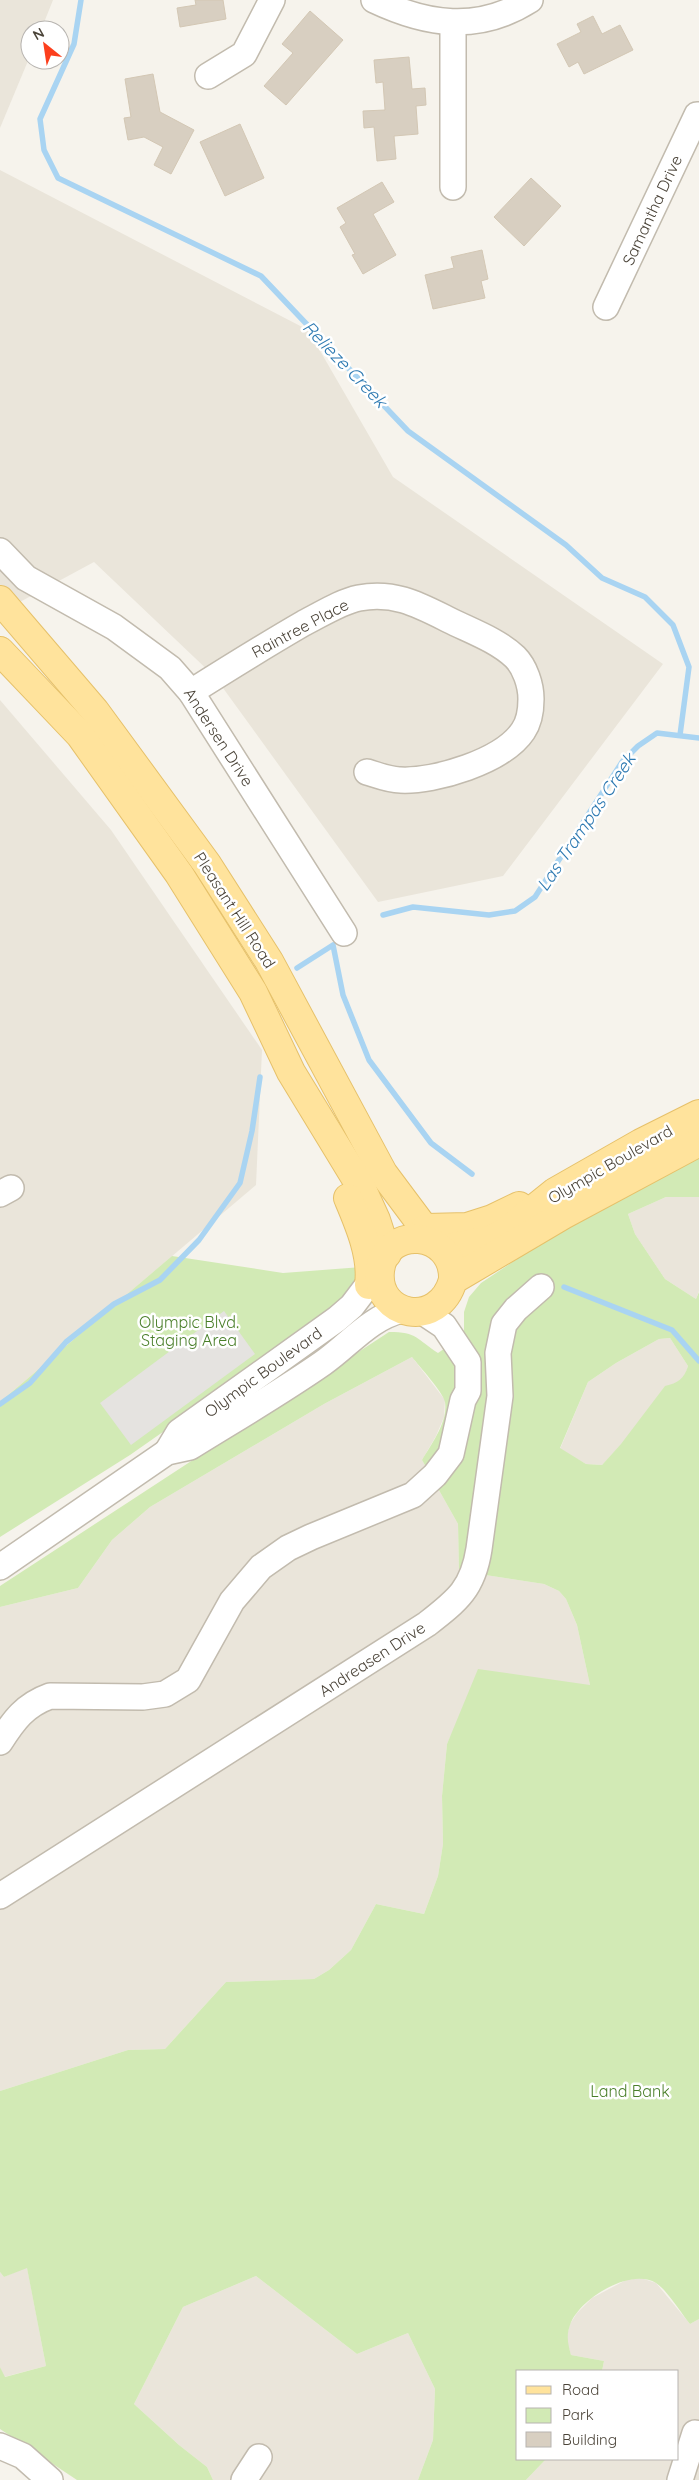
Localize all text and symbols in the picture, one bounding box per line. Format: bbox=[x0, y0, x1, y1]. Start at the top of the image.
north arrow bbox=[20, 20, 70, 70]
text: N bbox=[30, 23, 47, 44]
street label: Samantha Drive bbox=[618, 152, 686, 268]
water label: Relieze Creek bbox=[298, 316, 393, 413]
street label: Raintree Place bbox=[248, 594, 352, 662]
street label: Andersen Drive bbox=[180, 684, 258, 790]
water label: Las Trampas Creek bbox=[531, 748, 641, 895]
street label: Pleasant Hill Road bbox=[190, 848, 280, 972]
street label: Olympic Boulevard bbox=[544, 1120, 676, 1208]
park label: Olympic Blvd. Staging Area bbox=[139, 1312, 239, 1350]
street label: Olympic Boulevard bbox=[200, 1323, 326, 1421]
street label: Andreasen Drive bbox=[315, 1617, 429, 1701]
park label: Land Bank bbox=[590, 2081, 670, 2101]
legend bbox=[516, 2370, 679, 2460]
text: Road bbox=[562, 2380, 599, 2399]
text: Park bbox=[562, 2405, 594, 2424]
text: Building bbox=[562, 2430, 617, 2449]

